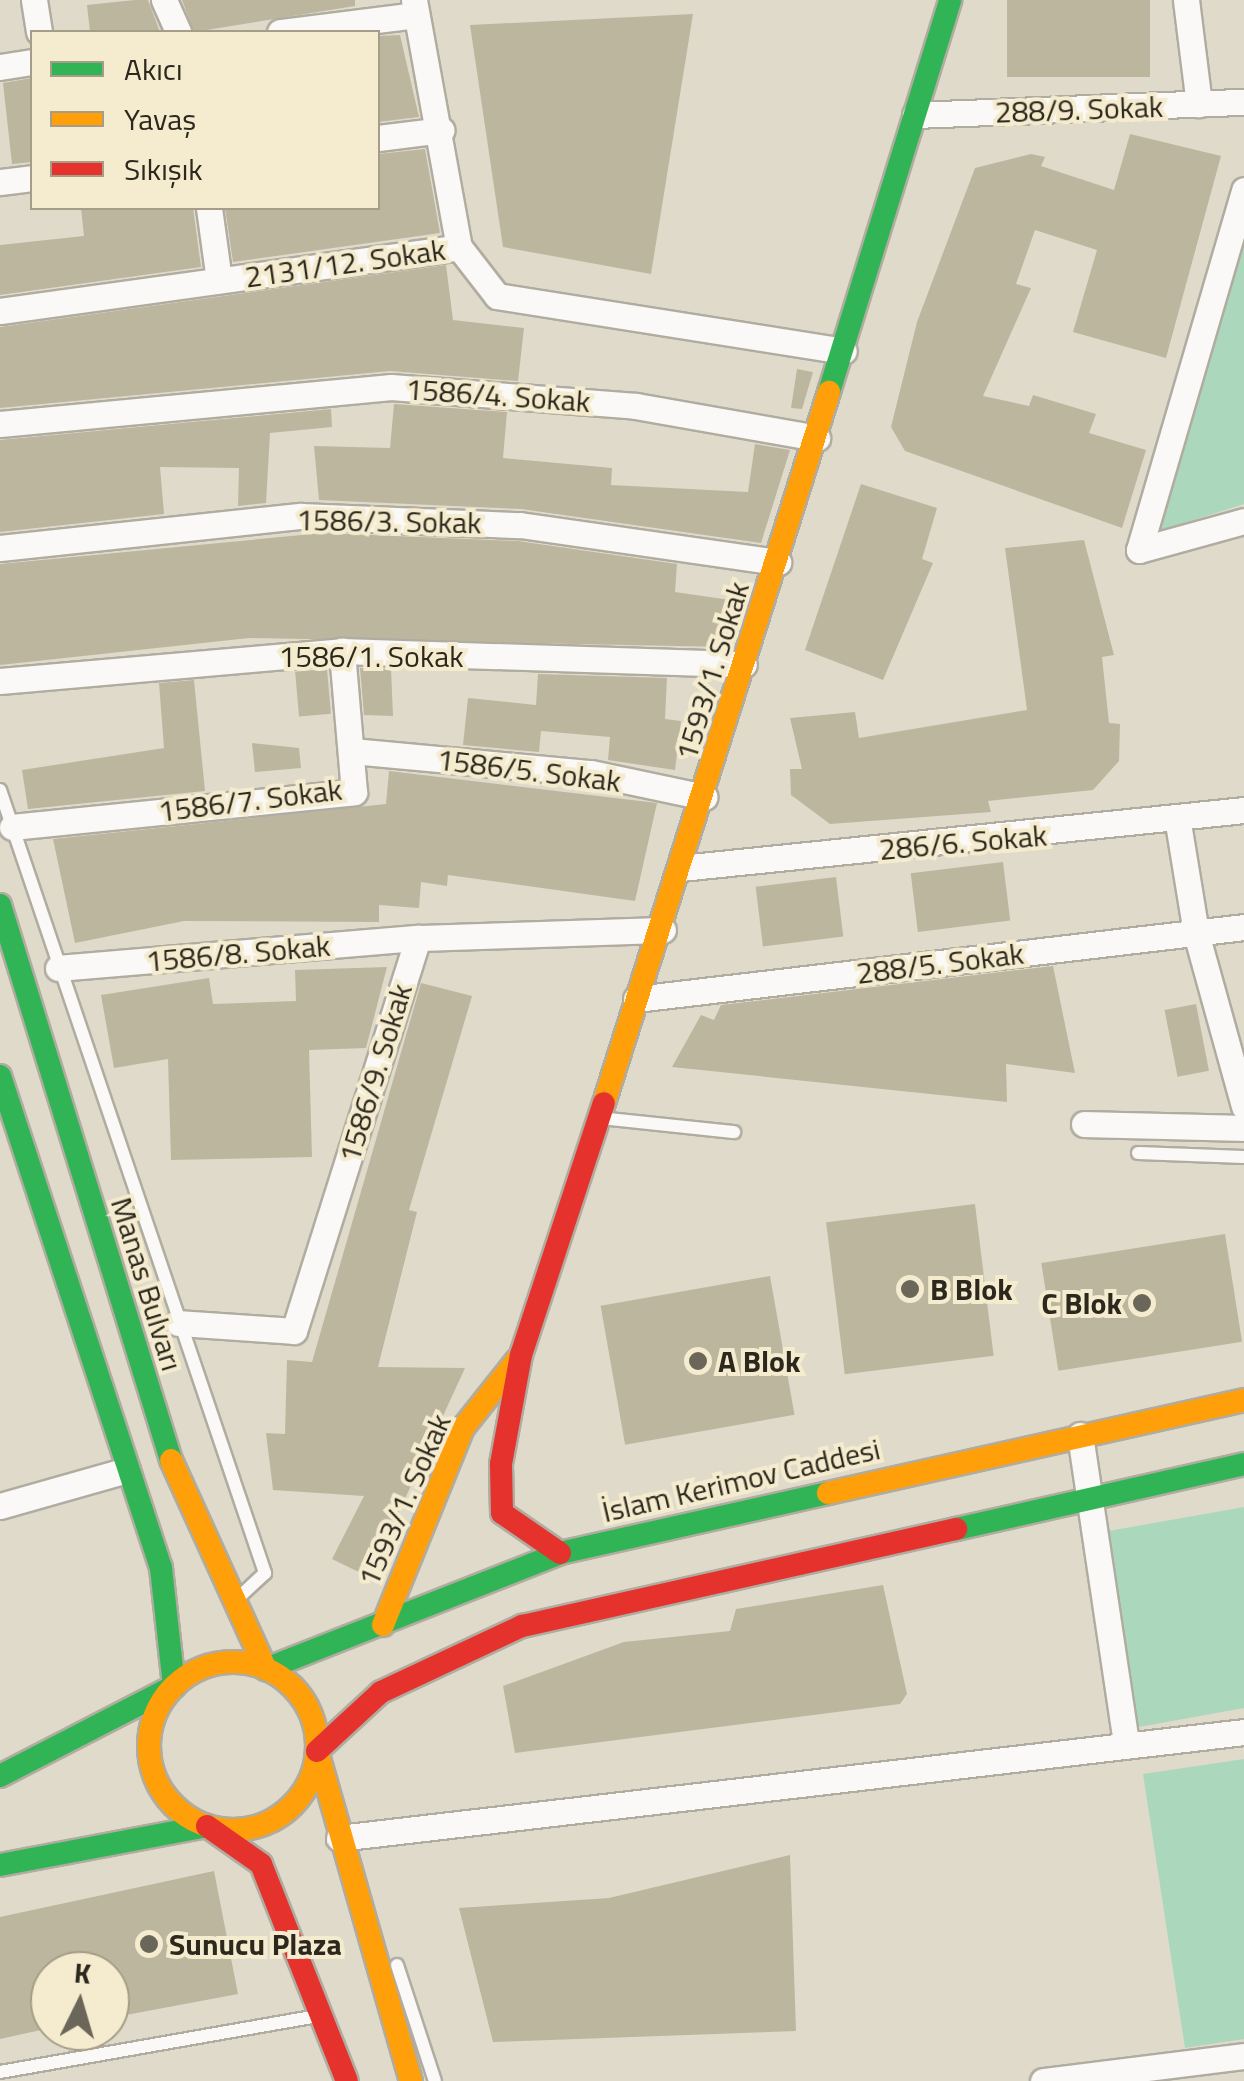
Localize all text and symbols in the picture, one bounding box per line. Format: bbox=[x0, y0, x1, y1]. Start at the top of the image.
legend bbox=[30, 30, 380, 210]
text: Akıcı bbox=[124, 46, 182, 92]
street label: 288/9. Sokak bbox=[994, 88, 1164, 130]
text: Yavaş bbox=[124, 96, 196, 142]
text: Sıkışık bbox=[124, 146, 203, 192]
street label: 2131/12. Sokak bbox=[242, 231, 448, 295]
street label: 1586/4. Sokak bbox=[404, 371, 592, 419]
street label: 1586/3. Sokak bbox=[296, 501, 482, 541]
street label: 1593/1. Sokak bbox=[668, 577, 756, 765]
street label: 1586/1. Sokak bbox=[278, 638, 464, 674]
street label: 1586/5. Sokak bbox=[435, 741, 623, 799]
street label: 1586/7. Sokak bbox=[156, 771, 344, 829]
street label: 286/6. Sokak bbox=[878, 817, 1048, 867]
street label: 1586/8. Sokak bbox=[144, 927, 332, 979]
street label: 288/5. Sokak bbox=[854, 935, 1026, 991]
street label: 1586/9. Sokak bbox=[331, 979, 419, 1167]
street label: Manas Bulvarı bbox=[104, 1193, 190, 1375]
place label: B Blok bbox=[930, 1271, 1013, 1307]
marker: B Blok bbox=[899, 1278, 921, 1300]
place label: C Blok bbox=[1041, 1285, 1122, 1321]
marker: C Blok bbox=[1131, 1292, 1153, 1314]
place label: A Blok bbox=[718, 1343, 800, 1379]
marker: A Blok bbox=[687, 1350, 709, 1372]
street label: 1593/1. Sokak bbox=[350, 1408, 458, 1592]
street label: İslam Kerimov Caddesi bbox=[599, 1431, 883, 1529]
place label: Sunucu Plaza bbox=[169, 1926, 342, 1962]
marker: Sunucu Plaza bbox=[138, 1933, 160, 1955]
text: K bbox=[72, 1950, 93, 1995]
north arrow bbox=[30, 1951, 130, 2051]

